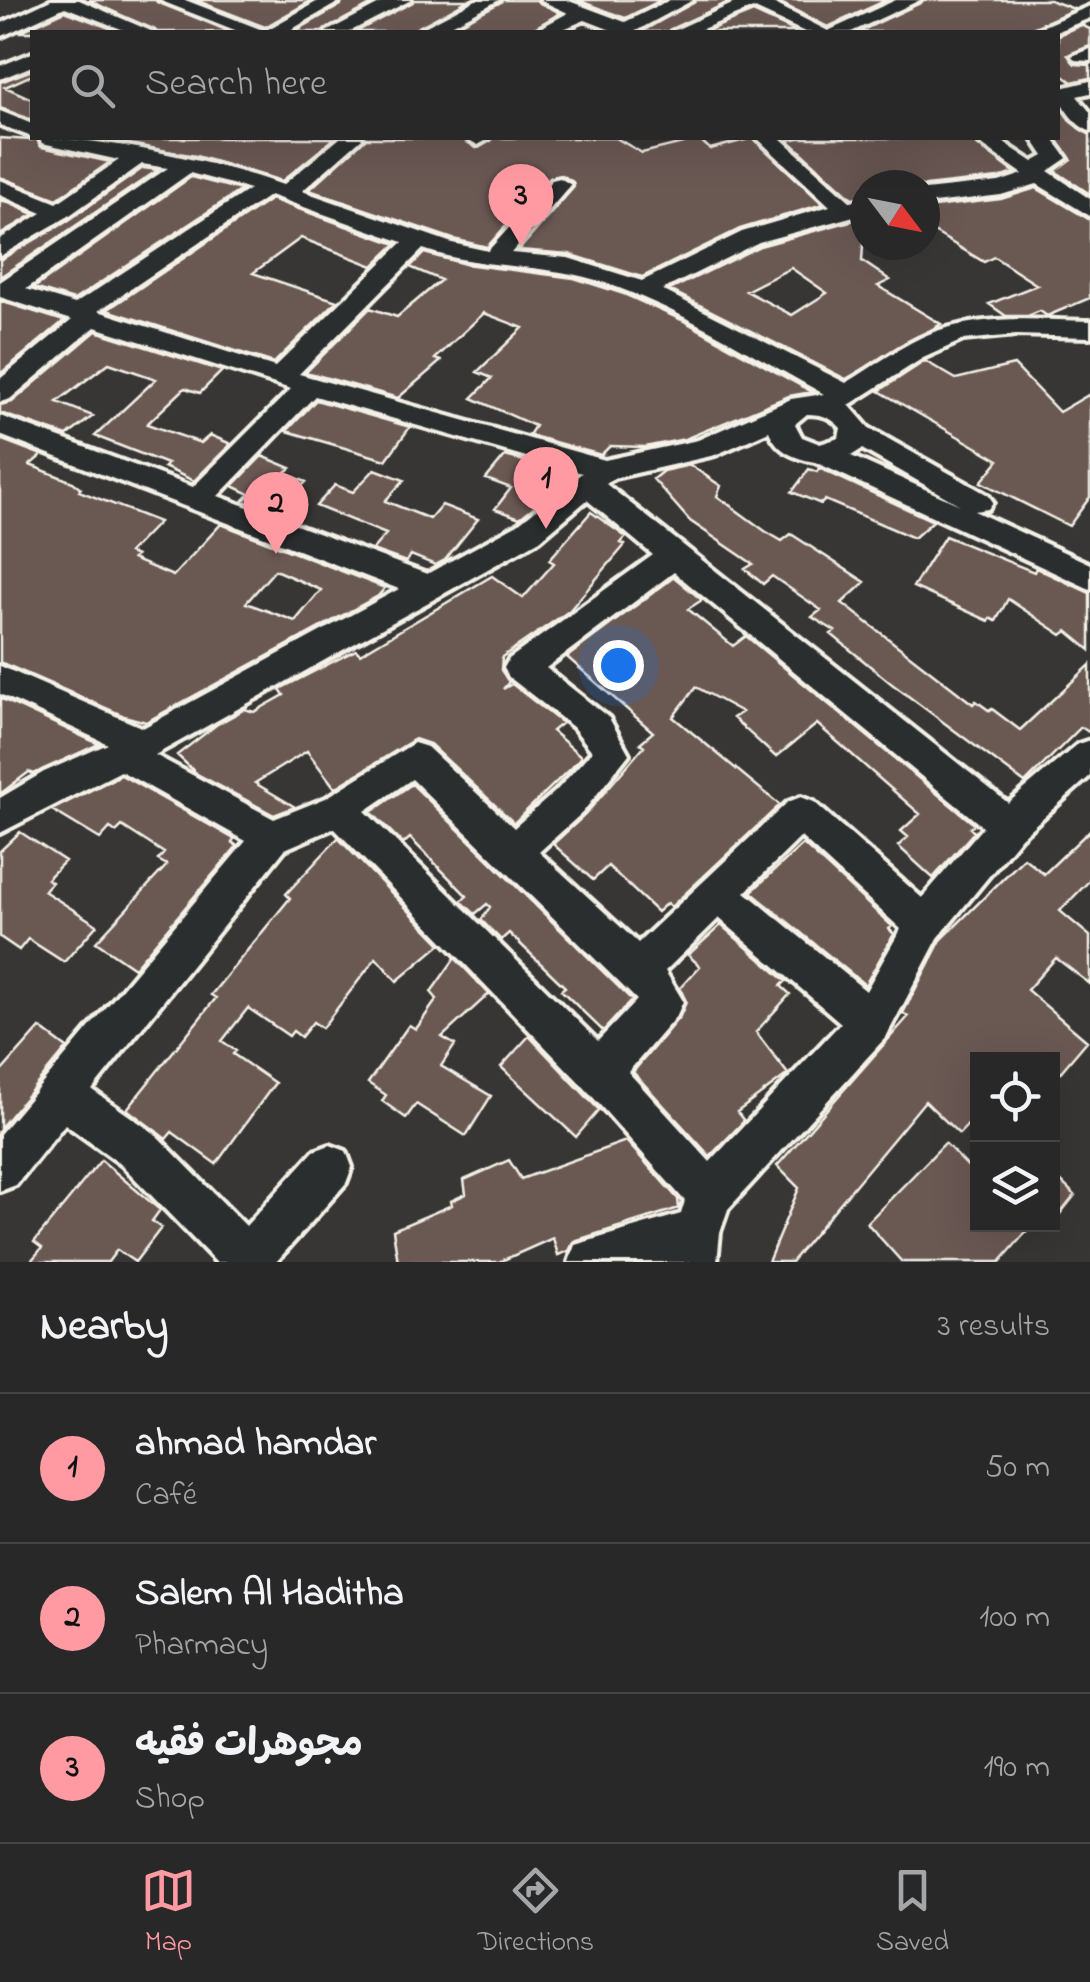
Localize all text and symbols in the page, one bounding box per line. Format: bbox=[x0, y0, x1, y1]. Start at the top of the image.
search box bbox=[30, 30, 1060, 140]
text: Search here bbox=[145, 57, 327, 113]
icon: search bbox=[65, 58, 120, 113]
pin: 3 bbox=[488, 164, 554, 246]
north arrow bbox=[850, 170, 940, 260]
pin: 1 bbox=[514, 446, 578, 529]
pin: 2 bbox=[244, 472, 308, 554]
your location bbox=[593, 640, 644, 691]
map controls bbox=[970, 1052, 1060, 1232]
button: locate bbox=[970, 1052, 1060, 1142]
button: layers bbox=[970, 1142, 1060, 1232]
text: Nearby bbox=[40, 1297, 168, 1358]
text: 3 results bbox=[938, 1304, 1050, 1351]
text: ahmad hamdar bbox=[135, 1417, 376, 1473]
text: 1 bbox=[67, 1445, 78, 1492]
text: 50 m bbox=[985, 1445, 1050, 1492]
text: Café bbox=[135, 1473, 197, 1520]
text: Salem Al Haditha bbox=[135, 1567, 404, 1623]
text: 2 bbox=[65, 1595, 80, 1642]
text: 100 m bbox=[979, 1595, 1050, 1642]
text: Pharmacy bbox=[135, 1623, 268, 1670]
text: مجوهرات فقيه bbox=[135, 1718, 363, 1774]
text: 3 bbox=[66, 1745, 79, 1792]
text: 190 m bbox=[984, 1745, 1050, 1792]
text: Shop bbox=[135, 1776, 205, 1823]
tab: Map bbox=[141, 1863, 196, 1964]
tab: Directions bbox=[478, 1863, 594, 1964]
tab: Saved bbox=[876, 1863, 949, 1964]

